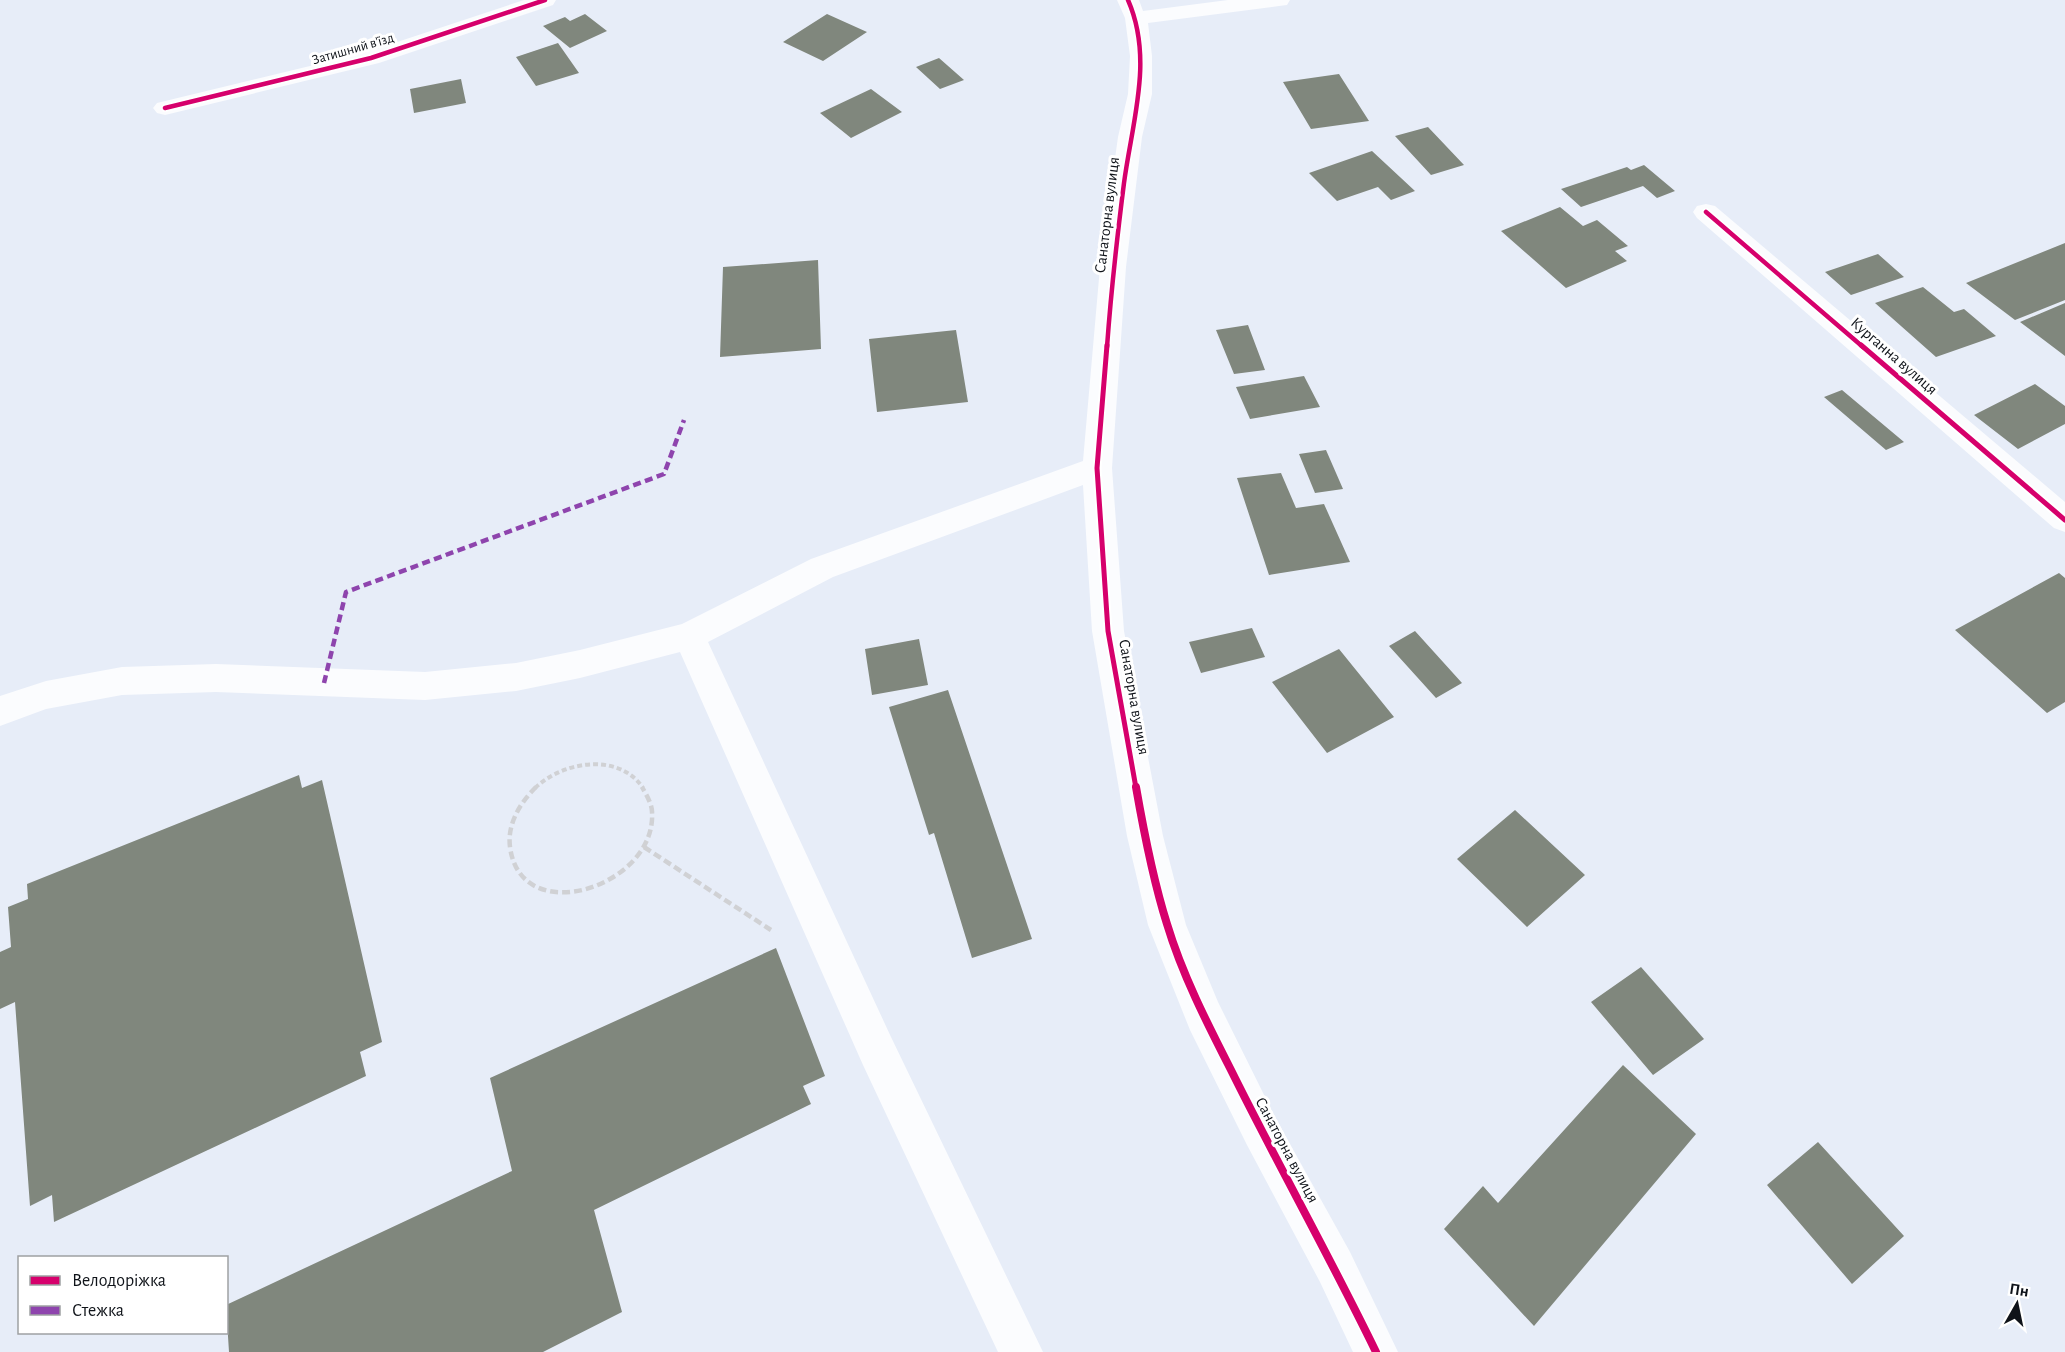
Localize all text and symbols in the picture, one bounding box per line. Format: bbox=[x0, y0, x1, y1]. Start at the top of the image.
street label: Затишний в’їзд bbox=[310, 31, 396, 67]
street label: Санаторна вулиця bbox=[1092, 156, 1123, 274]
street label: Курганна вулиця bbox=[1847, 314, 1940, 398]
street label: Санаторна вулиця bbox=[1115, 638, 1152, 756]
street label: Санаторна вулиця bbox=[1252, 1095, 1322, 1206]
legend bbox=[18, 1256, 228, 1334]
text: Велодоріжка bbox=[72, 1272, 166, 1290]
north arrow bbox=[1987, 1274, 2047, 1334]
text: Пн bbox=[2008, 1281, 2030, 1300]
text: Стежка bbox=[72, 1302, 124, 1320]

